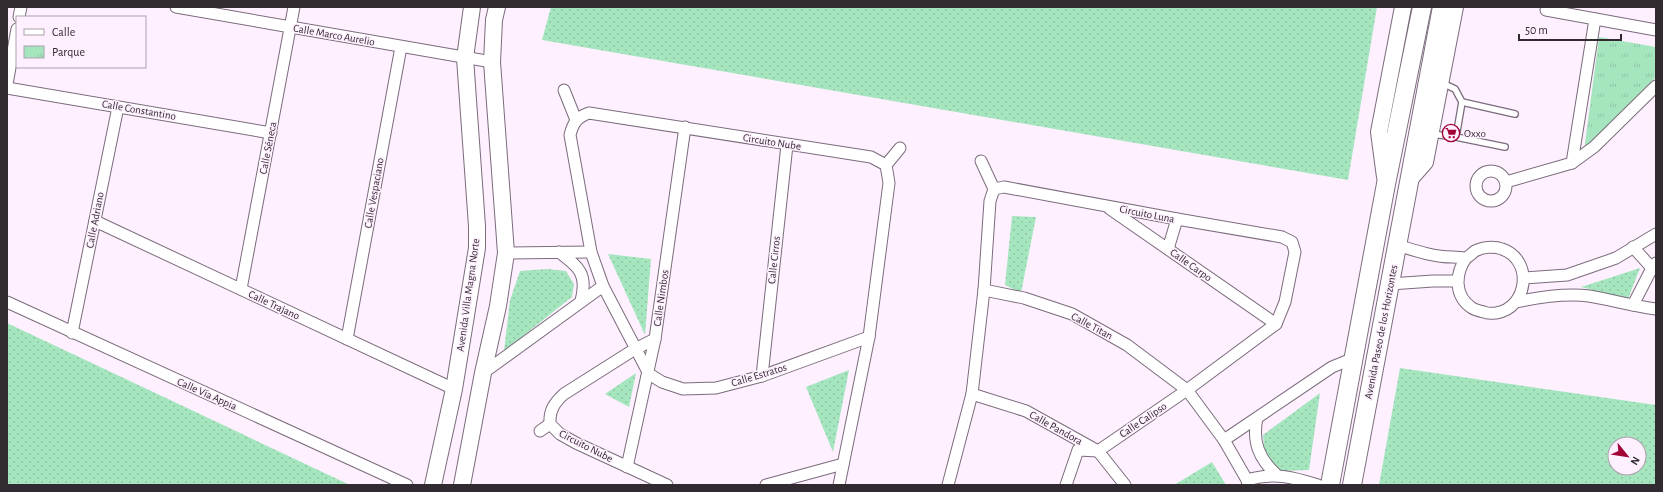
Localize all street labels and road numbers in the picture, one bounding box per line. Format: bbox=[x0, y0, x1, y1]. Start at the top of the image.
street label: Calle Marco Aurelio bbox=[292, 22, 376, 48]
street label: Calle Constantino bbox=[101, 98, 177, 122]
street label: Calle Séneca bbox=[258, 121, 278, 175]
street label: Circuito Nube bbox=[742, 132, 802, 152]
street label: Calle Vespaciano bbox=[362, 157, 386, 229]
street label: Calle Adriano bbox=[84, 191, 106, 249]
street label: Circuito Luna bbox=[1119, 203, 1175, 225]
street label: Calle Cirros bbox=[766, 236, 782, 284]
street label: Avenida Villa Magna Norte bbox=[455, 238, 481, 352]
street label: Calle Carpo bbox=[1168, 247, 1214, 283]
street label: Avenida Paseo de los Horizontes bbox=[1363, 264, 1399, 400]
street label: Calle Nimbos bbox=[652, 269, 670, 327]
street label: Calle Trajano bbox=[247, 288, 301, 322]
street label: Calle Titan bbox=[1069, 310, 1115, 342]
street label: Calle Estratos bbox=[730, 361, 788, 389]
street label: Calle Vía Appia bbox=[176, 376, 238, 412]
street label: Calle Calipso bbox=[1117, 400, 1169, 440]
street label: Calle Pandora bbox=[1028, 409, 1084, 447]
street label: Circuito Nube bbox=[557, 428, 615, 464]

